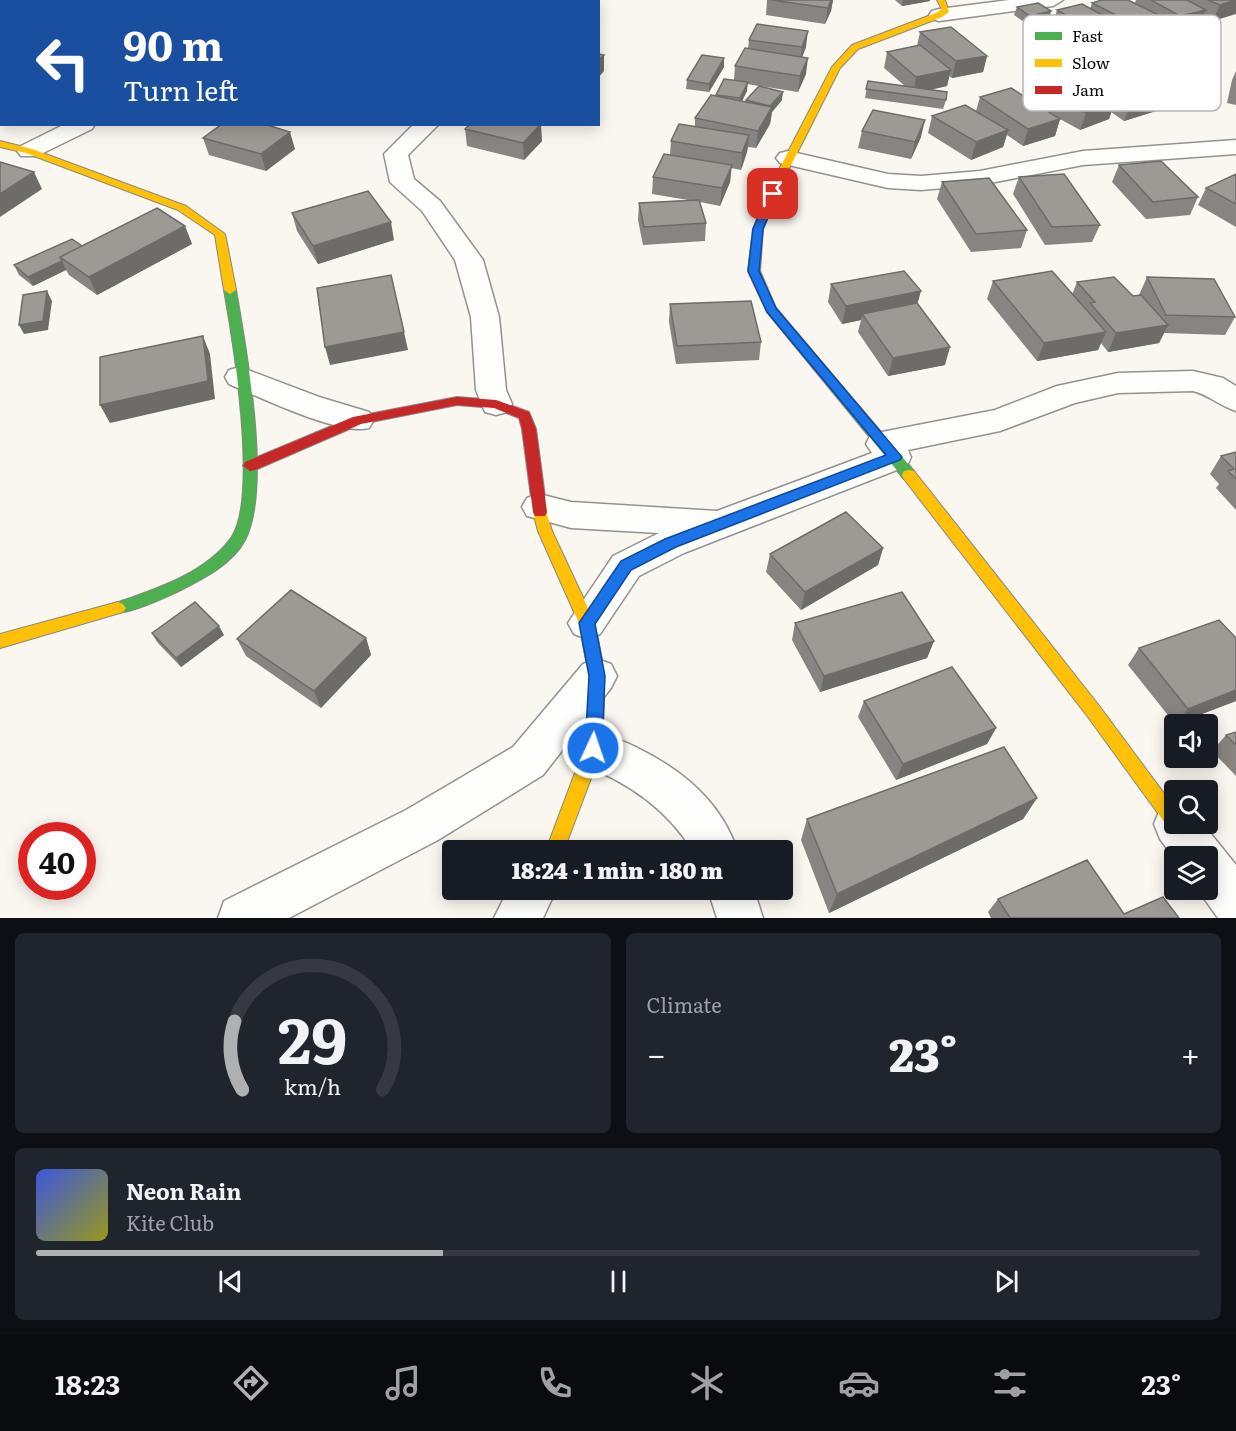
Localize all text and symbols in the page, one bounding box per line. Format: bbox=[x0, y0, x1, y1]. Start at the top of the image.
text: 90 m bbox=[123, 12, 223, 74]
legend bbox=[1023, 15, 1221, 111]
text: Fast bbox=[1072, 23, 1104, 47]
icon: left bbox=[24, 24, 102, 102]
text: Slow bbox=[1072, 50, 1110, 74]
text: Turn left bbox=[123, 69, 238, 109]
text: Jam bbox=[1072, 77, 1105, 101]
pin bbox=[747, 168, 798, 219]
icon: arrive bbox=[756, 177, 789, 210]
map controls bbox=[1164, 714, 1218, 900]
button: sound bbox=[1164, 714, 1218, 768]
position arrow bbox=[561, 716, 625, 780]
button: search bbox=[1164, 780, 1218, 834]
speed limit sign: 40 bbox=[18, 822, 96, 900]
button: layers bbox=[1164, 846, 1218, 900]
text: 18:24 · 1 min · 180 m bbox=[512, 853, 723, 886]
text: Climate bbox=[647, 989, 722, 1019]
text: 29 bbox=[278, 991, 347, 1083]
text: 23° bbox=[889, 1019, 957, 1086]
text: − bbox=[647, 1028, 666, 1077]
text: + bbox=[1181, 1028, 1200, 1077]
text: km/h bbox=[284, 1070, 341, 1102]
text: Neon Rain bbox=[126, 1174, 242, 1207]
text: Kite Club bbox=[126, 1207, 214, 1237]
icon: previous bbox=[214, 1265, 247, 1298]
icon: pause bbox=[602, 1265, 635, 1298]
icon: next bbox=[990, 1265, 1023, 1298]
icon: directions bbox=[230, 1362, 272, 1404]
icon: music bbox=[382, 1362, 424, 1404]
icon: phone bbox=[534, 1362, 576, 1404]
icon: climate bbox=[686, 1362, 728, 1404]
icon: car bbox=[838, 1362, 880, 1404]
icon: filters bbox=[989, 1362, 1031, 1404]
text: 18:23 bbox=[55, 1363, 120, 1403]
text: 23° bbox=[1141, 1363, 1181, 1403]

